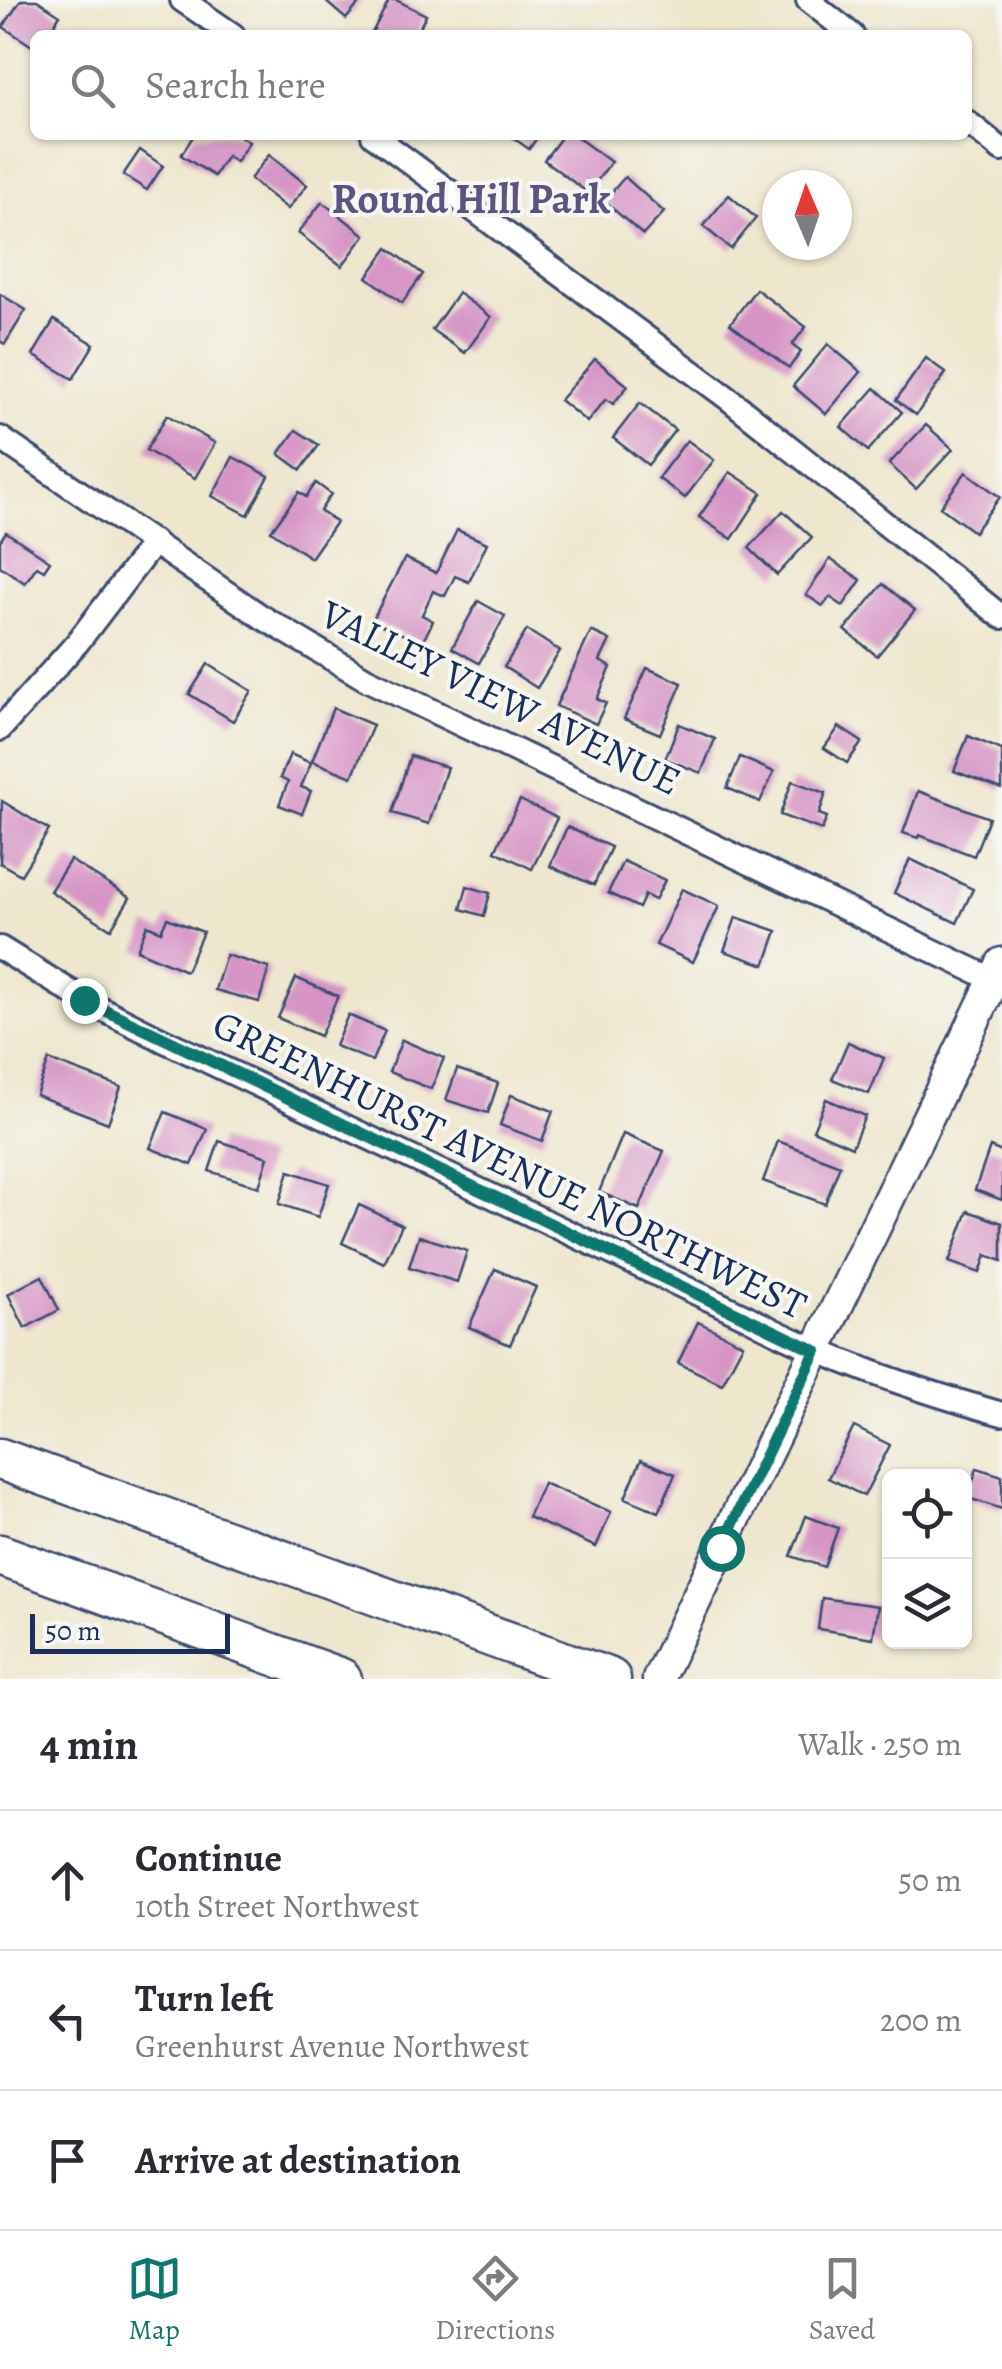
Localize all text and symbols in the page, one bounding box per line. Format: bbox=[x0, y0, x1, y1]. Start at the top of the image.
search box bbox=[30, 30, 972, 140]
icon: search bbox=[65, 58, 120, 113]
text: Search here bbox=[145, 59, 326, 111]
district label: Round Hill Park bbox=[332, 170, 611, 227]
north arrow bbox=[762, 170, 852, 260]
street label: VALLEY VIEW AVENUE bbox=[311, 586, 690, 809]
route end bbox=[62, 978, 108, 1024]
street label: GREENHURST AVENUE NORTHWEST bbox=[204, 996, 816, 1333]
map controls bbox=[882, 1469, 972, 1649]
button: locate bbox=[882, 1469, 972, 1559]
route start bbox=[699, 1526, 745, 1572]
button: layers bbox=[882, 1559, 972, 1649]
scale bar bbox=[30, 1609, 230, 1654]
text: 50 m bbox=[45, 1612, 101, 1650]
text: 4 min bbox=[40, 1716, 138, 1773]
text: Walk · 250 m bbox=[798, 1722, 962, 1766]
text: Continue bbox=[135, 1832, 282, 1884]
icon: ahead bbox=[40, 1853, 95, 1908]
text: 50 m bbox=[898, 1858, 962, 1902]
text: 10th Street Northwest bbox=[135, 1884, 419, 1928]
text: Turn left bbox=[135, 1972, 274, 2024]
icon: left bbox=[40, 1993, 95, 2048]
text: 200 m bbox=[880, 1998, 962, 2042]
text: Greenhurst Avenue Northwest bbox=[135, 2024, 529, 2068]
icon: arrive bbox=[40, 2133, 95, 2188]
text: Arrive at destination bbox=[135, 2134, 461, 2186]
tab: Map bbox=[127, 2251, 182, 2349]
tab: Directions bbox=[435, 2251, 555, 2349]
tab: Saved bbox=[809, 2251, 875, 2349]

